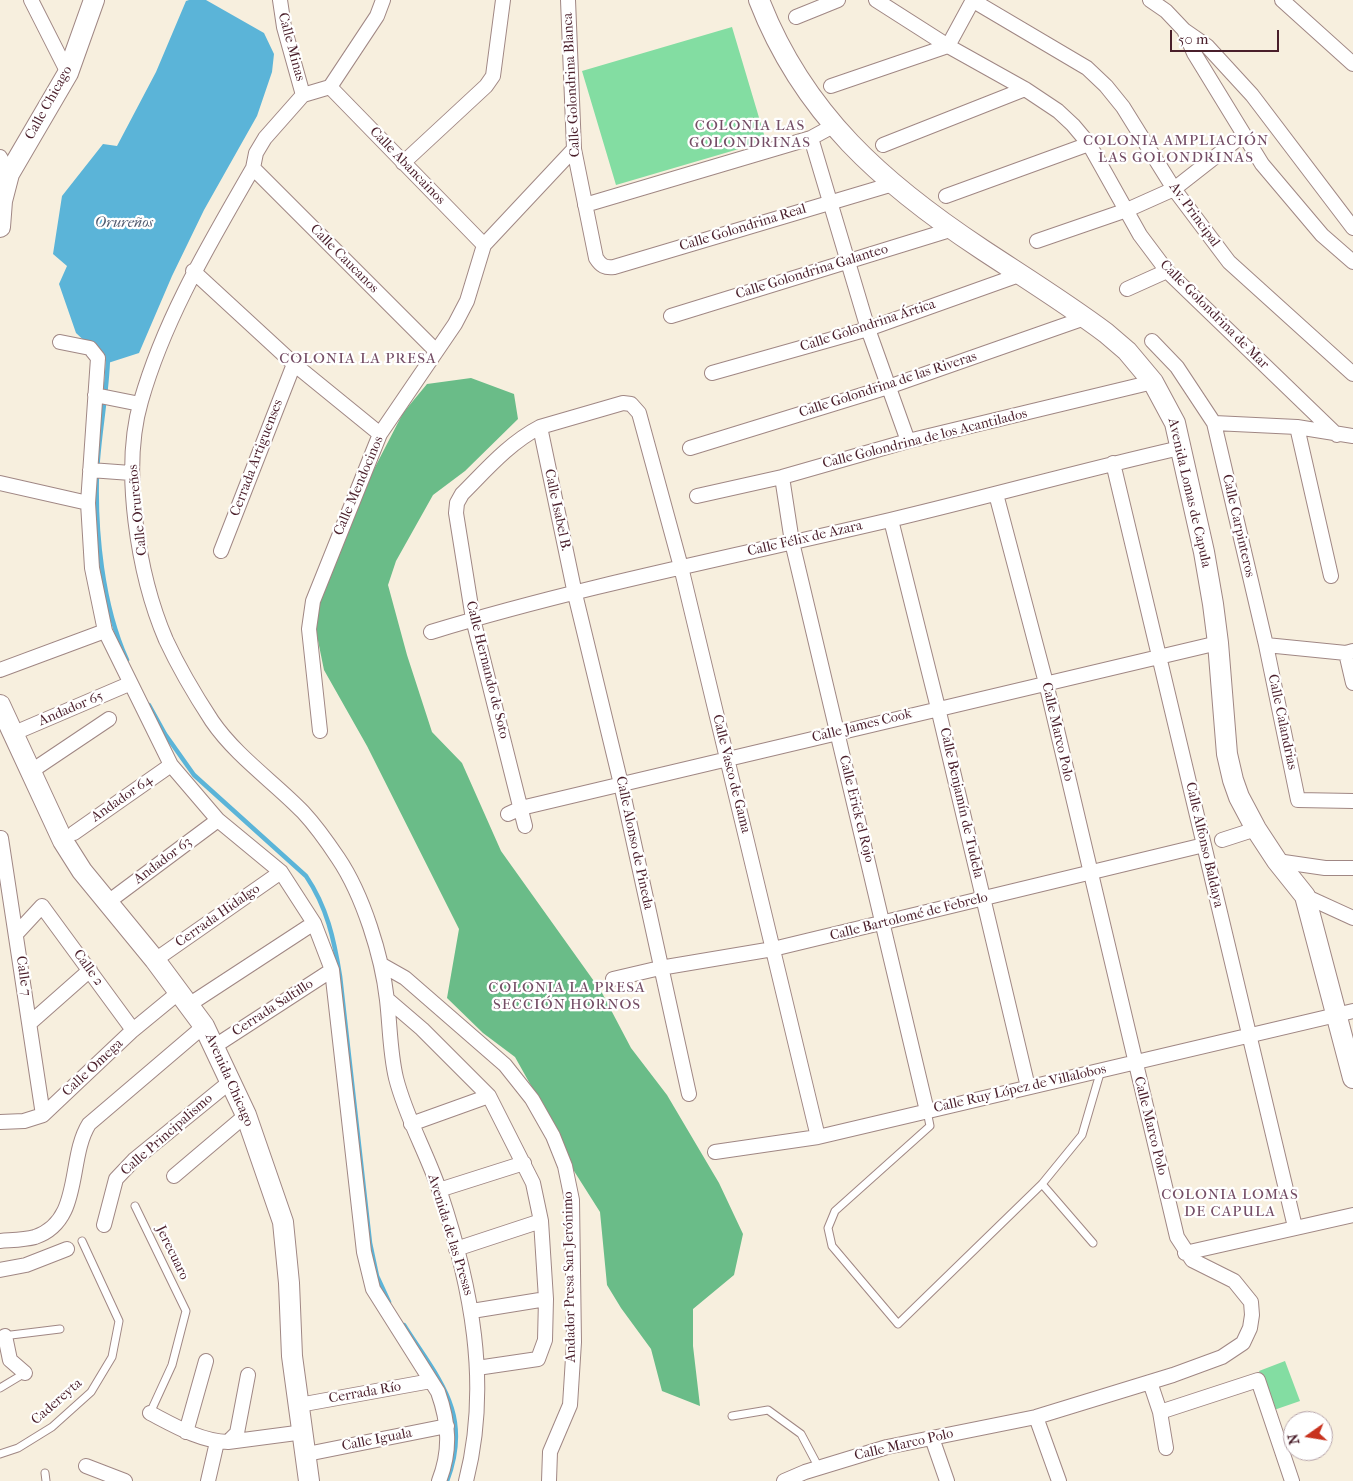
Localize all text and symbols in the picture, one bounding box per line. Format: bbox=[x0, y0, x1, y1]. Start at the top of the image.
street label: Calle Minas bbox=[274, 11, 308, 83]
street label: Calle Golondrina Blanca bbox=[560, 12, 584, 158]
scale bar bbox=[1173, 20, 1282, 52]
text: 50 m bbox=[1178, 30, 1208, 48]
street label: Calle Chicago bbox=[22, 63, 76, 143]
district label: COLONIA LAS GOLONDRINAS bbox=[688, 117, 812, 152]
street label: Calle Abancainos bbox=[366, 124, 448, 208]
district label: COLONIA AMPLIACIÓN LAS GOLONDRINAS bbox=[1081, 132, 1271, 167]
street label: Av. Principal bbox=[1165, 179, 1223, 251]
street label: Calle Golondrina Real bbox=[678, 201, 808, 255]
water label: Orureños bbox=[95, 214, 153, 232]
street label: Calle Caucanos bbox=[306, 221, 382, 297]
street label: Calle Golondrina Galanteo bbox=[734, 241, 890, 303]
street label: Calle Golondrina de Mar bbox=[1156, 257, 1272, 373]
street label: Calle Golondrina Ártica bbox=[798, 296, 938, 356]
street label: Calle Golondrina de las Riveras bbox=[797, 348, 979, 422]
district label: COLONIA LA PRESA bbox=[277, 350, 439, 368]
street label: Cerrada Artiguenses bbox=[227, 397, 287, 519]
street label: Calle Golondrina de los Acantilados bbox=[821, 405, 1029, 473]
street label: Avenida Lomas de Capula bbox=[1164, 417, 1214, 569]
street label: Calle Mendocinos bbox=[330, 434, 388, 538]
street label: Calle Orureños bbox=[125, 464, 151, 556]
street label: Calle Isabel B. bbox=[540, 467, 574, 553]
street label: Calle Carpinteros bbox=[1218, 473, 1258, 579]
street label: Calle Félix de Azara bbox=[746, 518, 864, 560]
street label: Calle Hernando de Soto bbox=[462, 599, 512, 741]
street label: Calle Calandrias bbox=[1264, 673, 1300, 771]
street label: Calle Marco Polo bbox=[1037, 681, 1077, 783]
street label: Andador 65 bbox=[36, 688, 106, 730]
street label: Calle James Cook bbox=[810, 705, 914, 747]
street label: Calle Vasco de Gama bbox=[708, 713, 754, 835]
street label: Calle Benjamín de Tudela bbox=[936, 726, 986, 880]
street label: Calle Erick el Rojo bbox=[835, 754, 877, 864]
street label: Andador 64 bbox=[88, 772, 156, 826]
street label: Calle Alonso de Pineda bbox=[612, 775, 656, 911]
street label: Calle Alfonso Baldaya bbox=[1181, 781, 1227, 909]
street label: Andador 63 bbox=[131, 834, 195, 888]
street label: Cerrada Hidalgo bbox=[172, 881, 264, 951]
street label: Calle Bartolomé de Febrelo bbox=[828, 889, 990, 945]
street label: Calle 2 bbox=[69, 947, 107, 989]
street label: Calle 7 bbox=[12, 955, 34, 997]
street label: Cerrada Saltillo bbox=[229, 976, 317, 1040]
district label: COLONIA LA PRESA SECCIÓN HORNOS bbox=[486, 979, 648, 1014]
street label: Avenida Chicago bbox=[201, 1031, 257, 1129]
street label: Calle Omega bbox=[59, 1036, 127, 1100]
street label: Calle Ruy López de Villalobos bbox=[932, 1061, 1108, 1117]
street label: Calle Marco Polo bbox=[1130, 1075, 1170, 1177]
street label: Calle Principalismo bbox=[118, 1091, 216, 1179]
street label: Avenida de las Presas bbox=[424, 1172, 476, 1298]
district label: COLONIA LOMAS DE CAPULA bbox=[1160, 1186, 1300, 1221]
street label: Andador Presa San Jerónimo bbox=[560, 1191, 580, 1363]
street label: Jerecuaro bbox=[152, 1223, 192, 1283]
street label: Cadereyta bbox=[28, 1375, 86, 1429]
street label: Cerrada Río bbox=[328, 1378, 402, 1408]
north arrow bbox=[1283, 1411, 1333, 1461]
street label: Calle Iguala bbox=[340, 1425, 414, 1455]
street label: Calle Marco Polo bbox=[853, 1425, 955, 1465]
text: N bbox=[1284, 1432, 1303, 1446]

